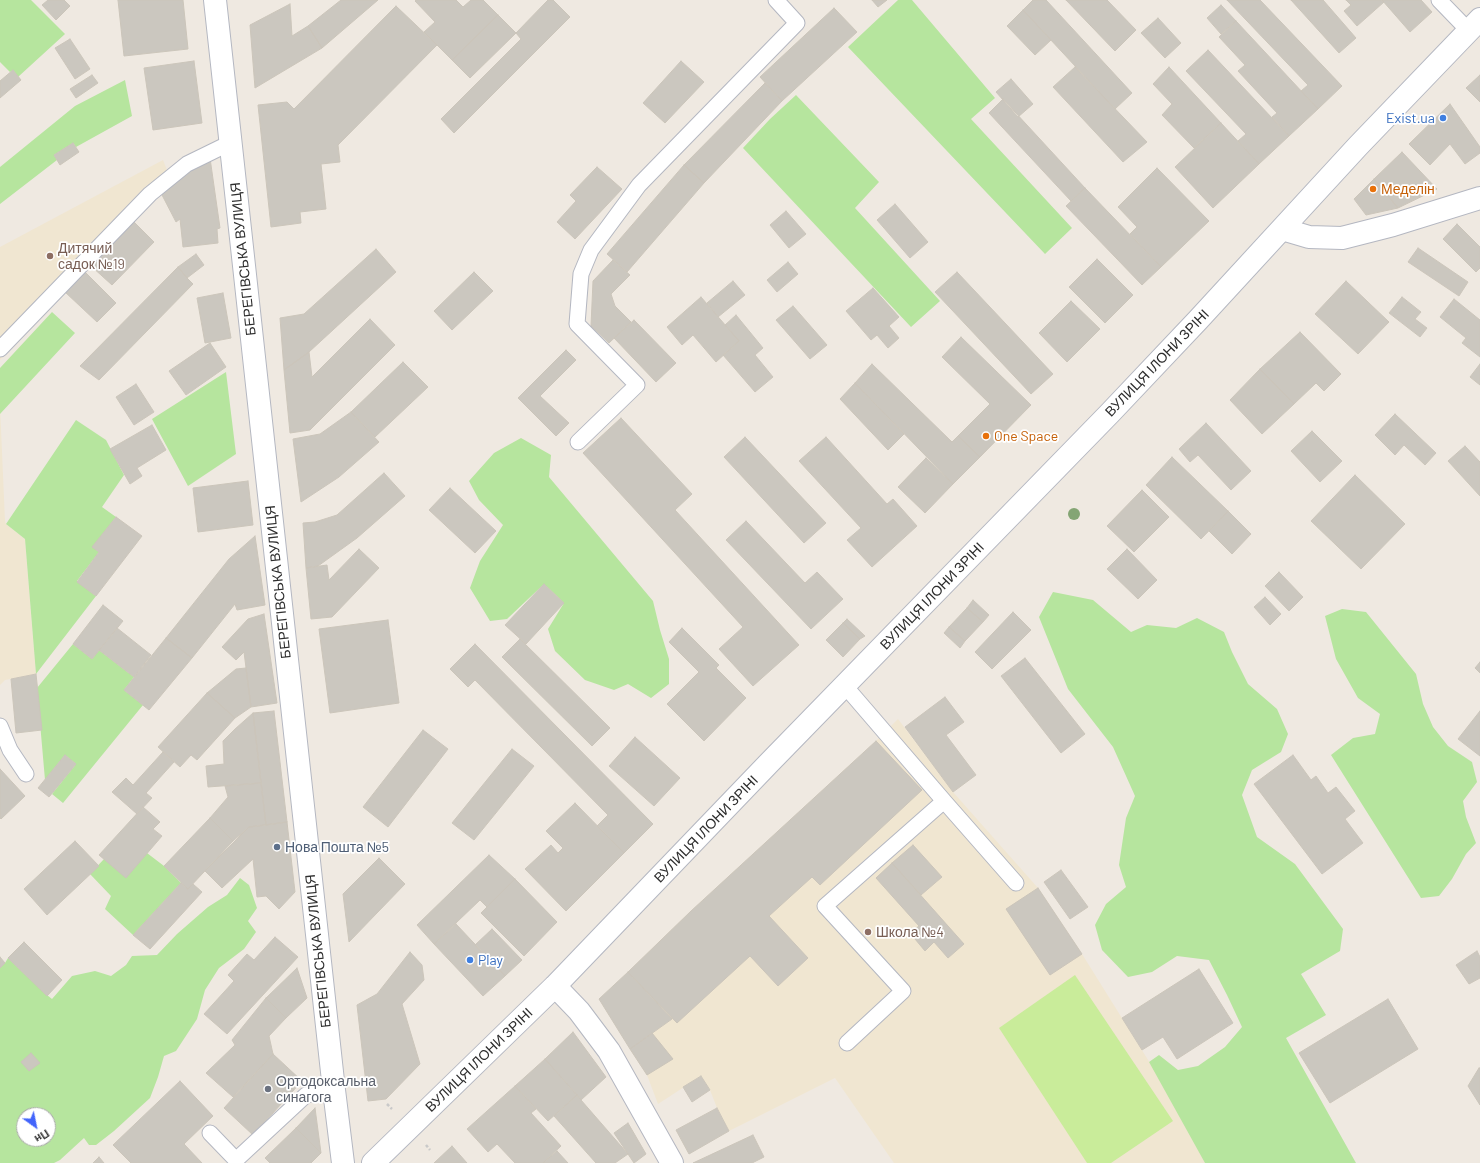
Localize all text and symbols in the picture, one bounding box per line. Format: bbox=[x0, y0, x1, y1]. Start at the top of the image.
place label: Exist.ua bbox=[1386, 110, 1435, 126]
marker: Exist.ua bbox=[1438, 113, 1448, 123]
street label: БЕРЕГІВСЬКА ВУЛИЦЯ bbox=[227, 181, 259, 337]
place label: Меделін bbox=[1381, 181, 1435, 197]
marker: Меделін bbox=[1368, 184, 1378, 194]
place label: Дитячий садок №19 bbox=[58, 240, 125, 272]
marker: Дитячий садок №19 bbox=[45, 251, 55, 261]
street label: ВУЛИЦЯ ІЛОНИ ЗРІНІ bbox=[1101, 306, 1213, 420]
place label: One Space bbox=[994, 428, 1058, 444]
marker: One Space bbox=[981, 431, 991, 441]
street label: БЕРЕГІВСЬКА ВУЛИЦЯ bbox=[262, 504, 294, 660]
street label: ВУЛИЦЯ ІЛОНИ ЗРІНІ bbox=[876, 539, 988, 653]
street label: ВУЛИЦЯ ІЛОНИ ЗРІНІ bbox=[650, 772, 762, 886]
place label: Нова Пошта №5 bbox=[285, 839, 389, 855]
marker: Нова Пошта №5 bbox=[272, 842, 282, 852]
street label: БЕРЕГІВСЬКА ВУЛИЦЯ bbox=[302, 873, 334, 1029]
place label: Школа №4 bbox=[876, 924, 944, 940]
marker: Школа №4 bbox=[863, 927, 873, 937]
place label: Play bbox=[478, 952, 503, 968]
marker: Play bbox=[465, 955, 475, 965]
street label: ВУЛИЦЯ ІЛОНИ ЗРІНІ bbox=[422, 1004, 536, 1116]
place label: Ортодоксальна синагога bbox=[276, 1073, 376, 1106]
marker: Ортодоксальна синагога bbox=[263, 1084, 273, 1094]
north arrow bbox=[16, 1107, 56, 1147]
text: Пн bbox=[33, 1127, 52, 1146]

